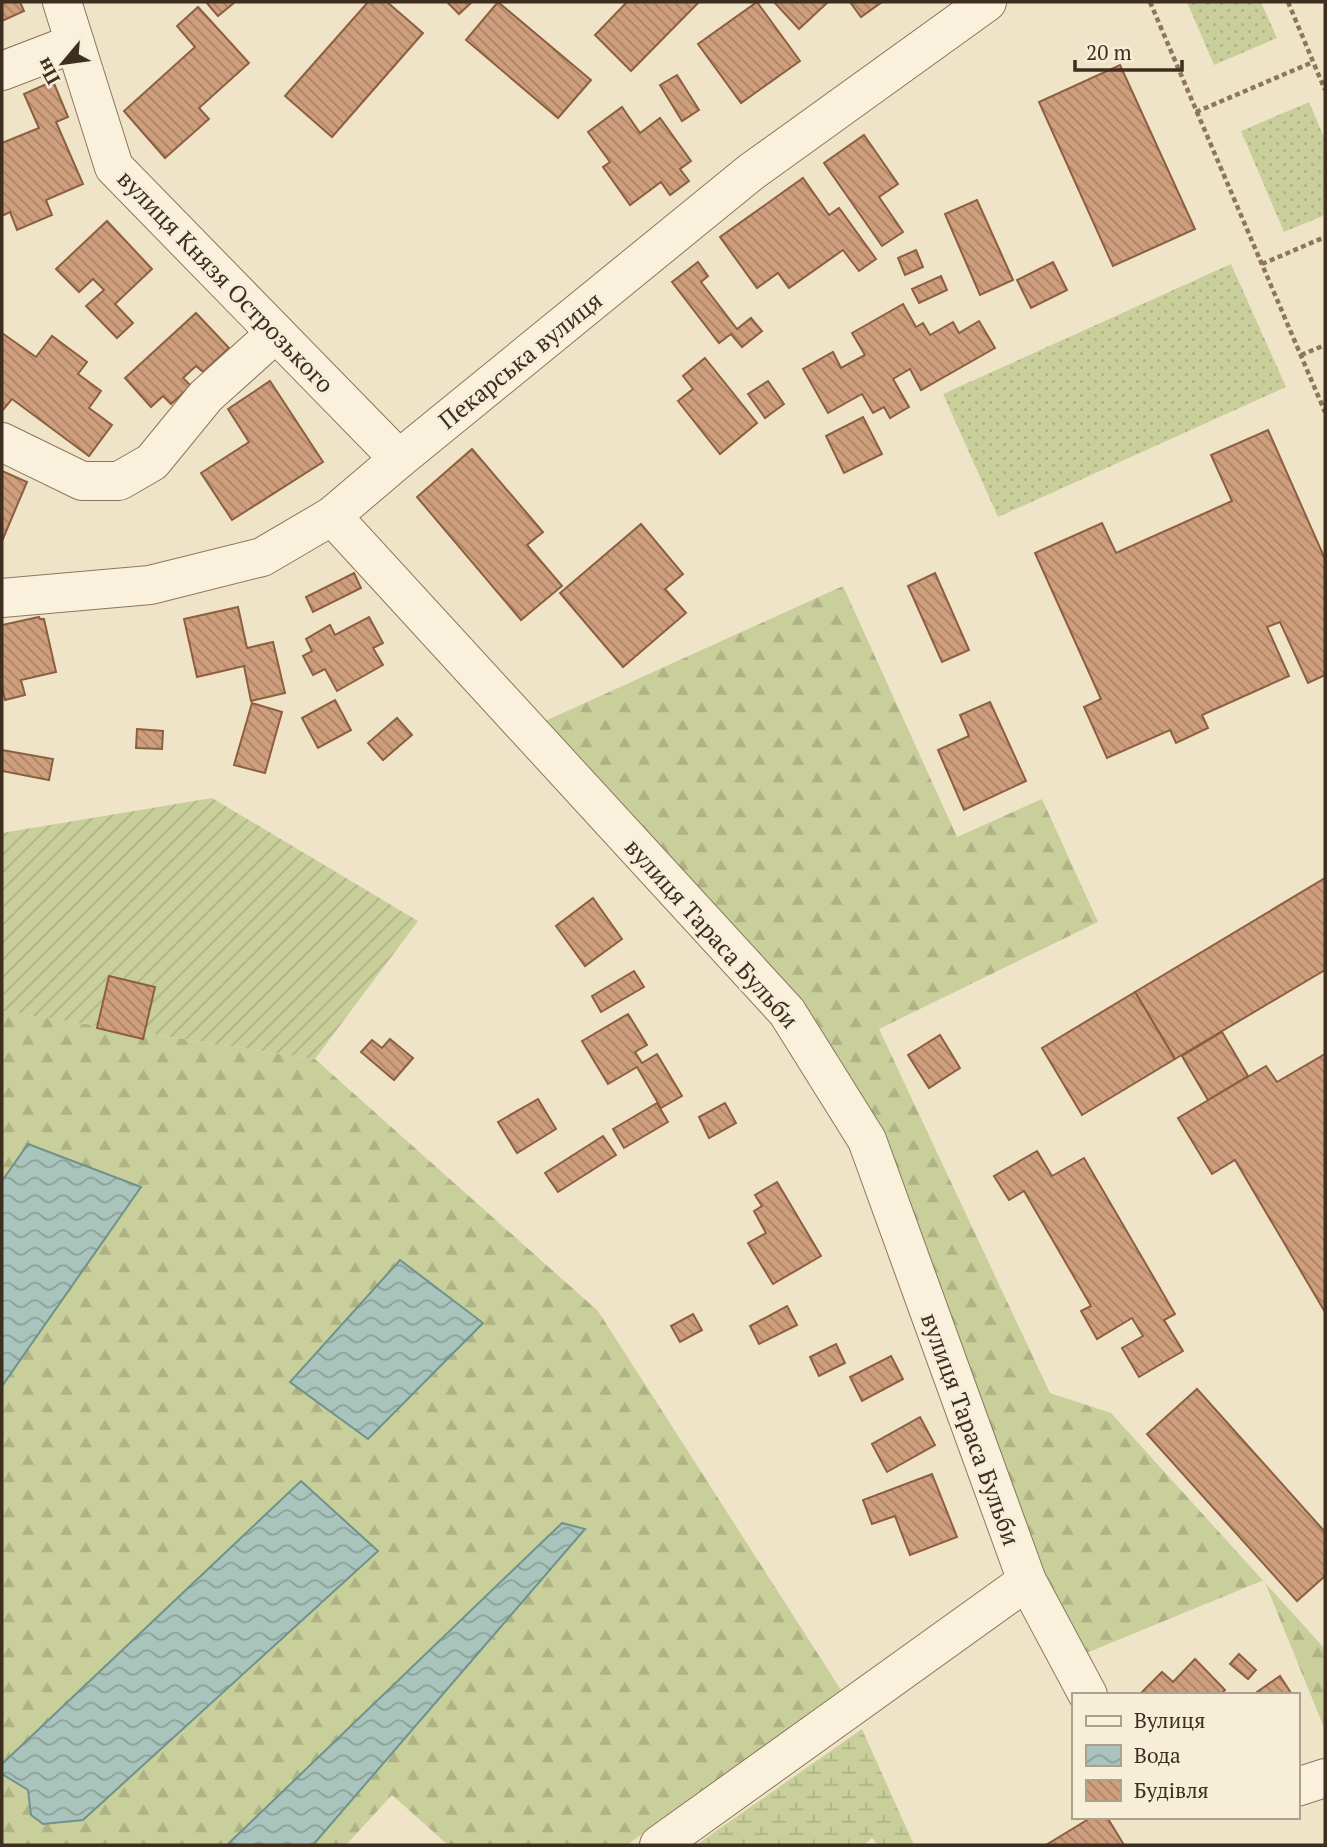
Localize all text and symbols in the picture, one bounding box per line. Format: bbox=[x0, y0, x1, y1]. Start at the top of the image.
north arrow bbox=[28, 28, 98, 98]
scale bar bbox=[1075, 28, 1182, 72]
text: 20 m bbox=[1086, 38, 1132, 66]
text: Пн bbox=[30, 53, 65, 89]
street label: вулиця Князя Острозького bbox=[111, 163, 341, 399]
street label: Пекарська вулиця bbox=[432, 284, 608, 436]
street label: вулиця Тараса Бульби bbox=[618, 831, 806, 1035]
street label: вулиця Тараса Бульби bbox=[914, 1308, 1028, 1550]
legend bbox=[1072, 1693, 1299, 1819]
text: Вулиця bbox=[1134, 1706, 1205, 1734]
text: Вода bbox=[1134, 1741, 1181, 1769]
text: Будівля bbox=[1134, 1776, 1209, 1804]

